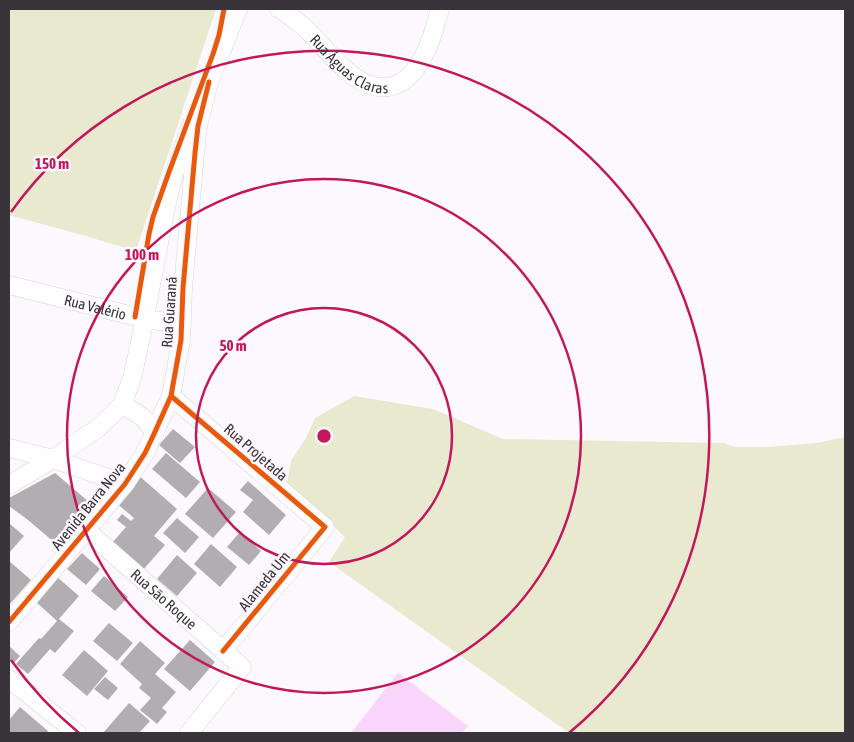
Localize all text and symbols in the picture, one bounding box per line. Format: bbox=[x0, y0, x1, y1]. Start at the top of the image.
street label: Rua Águas Claras bbox=[307, 31, 389, 96]
text: 150 m bbox=[35, 155, 69, 172]
text: 100 m bbox=[125, 246, 159, 263]
street label: Rua Guaraná bbox=[158, 276, 180, 348]
street label: Rua Valério bbox=[63, 291, 128, 323]
text: 50 m bbox=[220, 337, 247, 354]
street label: Rua Projetada bbox=[221, 420, 291, 484]
centre of rings bbox=[315, 427, 333, 445]
street label: Avenida Barra Nova bbox=[48, 459, 128, 553]
street label: Alameda Um bbox=[235, 548, 293, 614]
street label: Rua São Roque bbox=[128, 565, 201, 632]

